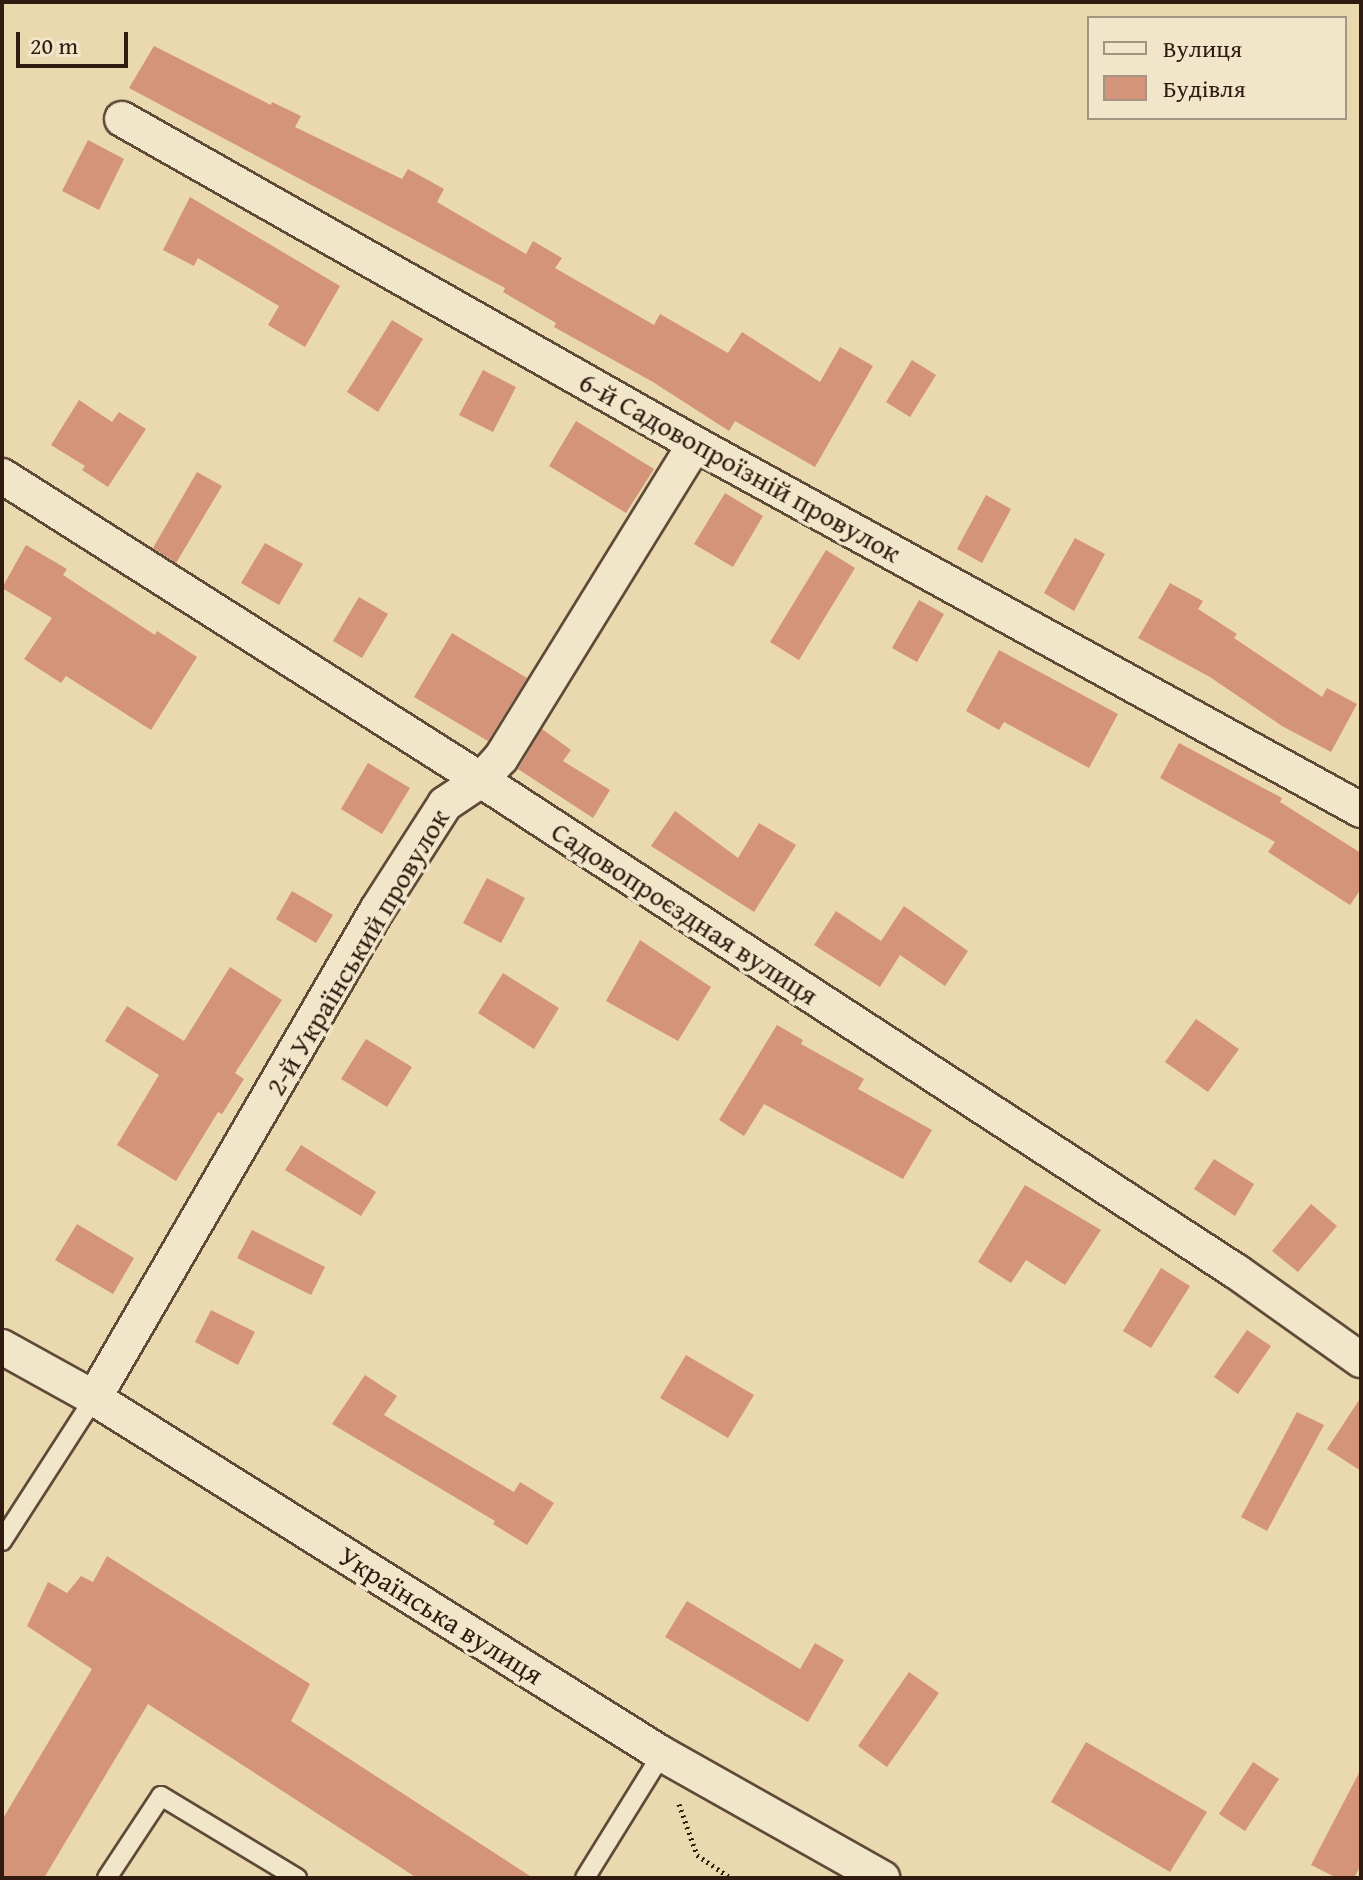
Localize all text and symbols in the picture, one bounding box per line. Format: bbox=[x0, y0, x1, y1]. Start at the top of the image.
scale bar bbox=[20, 16, 132, 66]
legend bbox=[1087, 16, 1347, 120]
text: 20 m bbox=[30, 28, 78, 63]
text: Вулиця bbox=[1163, 31, 1242, 66]
text: Будівля bbox=[1163, 71, 1246, 106]
street label: 6-й Садовопроїзній провулок bbox=[573, 365, 907, 569]
street label: 2-й Український провулок bbox=[258, 803, 456, 1101]
street label: Садовопроєздная вулиця bbox=[545, 814, 825, 1012]
street label: Українська вулиця bbox=[333, 1539, 549, 1691]

